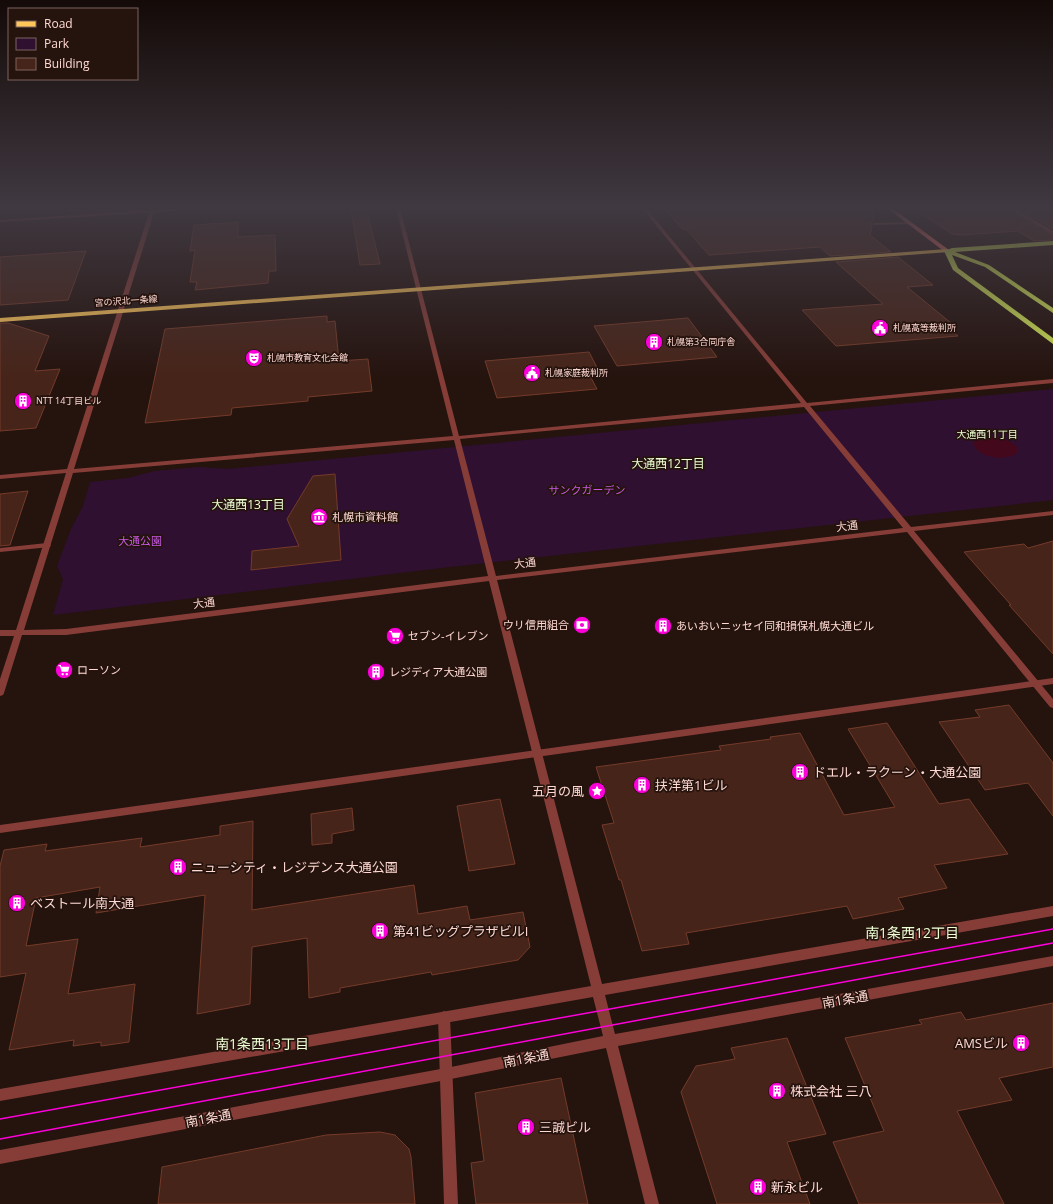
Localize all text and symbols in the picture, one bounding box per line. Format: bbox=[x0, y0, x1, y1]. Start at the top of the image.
legend bbox=[8, 8, 138, 80]
text: Road bbox=[44, 15, 73, 32]
text: Park bbox=[44, 35, 70, 52]
text: Building bbox=[44, 55, 90, 72]
street label: 宮の沢北一条線 bbox=[94, 292, 159, 309]
public building icon: 札幌高等裁判所 bbox=[870, 318, 890, 338]
place label: 札幌高等裁判所 bbox=[893, 321, 956, 334]
building icon: 札幌第3合同庁舎 bbox=[644, 332, 664, 352]
place label: 札幌第3合同庁舎 bbox=[667, 335, 735, 348]
theatre icon: 札幌市教育文化会館 bbox=[244, 348, 264, 368]
place label: 札幌市教育文化会館 bbox=[267, 351, 348, 364]
public building icon: 札幌家庭裁判所 bbox=[522, 363, 542, 383]
place label: 札幌家庭裁判所 bbox=[545, 366, 608, 379]
building icon: NTT 14丁目ビル bbox=[13, 391, 33, 411]
place label: NTT 14丁目ビル bbox=[36, 394, 101, 407]
district label: 大通西11丁目 bbox=[956, 427, 1018, 441]
district label: 大通西12丁目 bbox=[631, 455, 705, 472]
park label: サンクガーデン bbox=[549, 482, 626, 497]
district label: 大通西13丁目 bbox=[211, 496, 285, 513]
museum icon: 札幌市資料館 bbox=[309, 507, 329, 527]
place label: 札幌市資料館 bbox=[332, 509, 398, 524]
street label: 大通 bbox=[835, 517, 859, 534]
park label: 大通公園 bbox=[118, 533, 162, 548]
street label: 大通 bbox=[513, 554, 537, 571]
street label: 大通 bbox=[192, 594, 216, 611]
bank icon: ウリ信用組合 bbox=[572, 615, 592, 635]
building icon: あいおいニッセイ同和損保札幌大通ビル bbox=[653, 616, 673, 636]
place label: ウリ信用組合 bbox=[503, 617, 569, 632]
place label: あいおいニッセイ同和損保札幌大通ビル bbox=[676, 618, 874, 633]
supermarket icon: セブン-イレブン bbox=[385, 626, 405, 646]
place label: セブン-イレブン bbox=[408, 628, 489, 643]
supermarket icon: ローソン bbox=[54, 660, 74, 680]
place label: ローソン bbox=[77, 662, 121, 677]
building icon: レジディア大通公園 bbox=[366, 662, 386, 682]
place label: レジディア大通公園 bbox=[389, 664, 487, 679]
building icon: ドエル・ラクーン・大通公園 bbox=[790, 762, 810, 782]
place label: ドエル・ラクーン・大通公園 bbox=[813, 763, 981, 781]
building icon: 扶洋第1ビル bbox=[632, 775, 652, 795]
place label: 扶洋第1ビル bbox=[655, 776, 727, 794]
place icon: 五月の風 bbox=[587, 781, 607, 801]
place label: 五月の風 bbox=[532, 782, 584, 800]
building icon: ニューシティ・レジデンス大通公園 bbox=[168, 857, 188, 877]
place label: ニューシティ・レジデンス大通公園 bbox=[191, 858, 398, 876]
building icon: ベストール南大通 bbox=[7, 893, 27, 913]
place label: ベストール南大通 bbox=[30, 894, 134, 912]
building icon: 第41ビッグプラザビルI bbox=[370, 921, 390, 941]
place label: 第41ビッグプラザビルI bbox=[393, 922, 529, 940]
district label: 南1条西12丁目 bbox=[865, 923, 959, 942]
street label: 南1条通 bbox=[821, 986, 869, 1012]
building icon: AMSビル bbox=[1011, 1033, 1031, 1053]
district label: 南1条西13丁目 bbox=[215, 1034, 309, 1053]
place label: AMSビル bbox=[955, 1034, 1008, 1052]
street label: 南1条通 bbox=[501, 1045, 551, 1071]
building icon: 株式会社 三八 bbox=[767, 1081, 787, 1101]
place label: 株式会社 三八 bbox=[790, 1082, 871, 1100]
street label: 南1条通 bbox=[183, 1105, 233, 1131]
building icon: 三誠ビル bbox=[516, 1117, 536, 1137]
place label: 三誠ビル bbox=[539, 1118, 591, 1136]
building icon: 新永ビル bbox=[748, 1177, 768, 1197]
place label: 新永ビル bbox=[771, 1178, 823, 1196]

